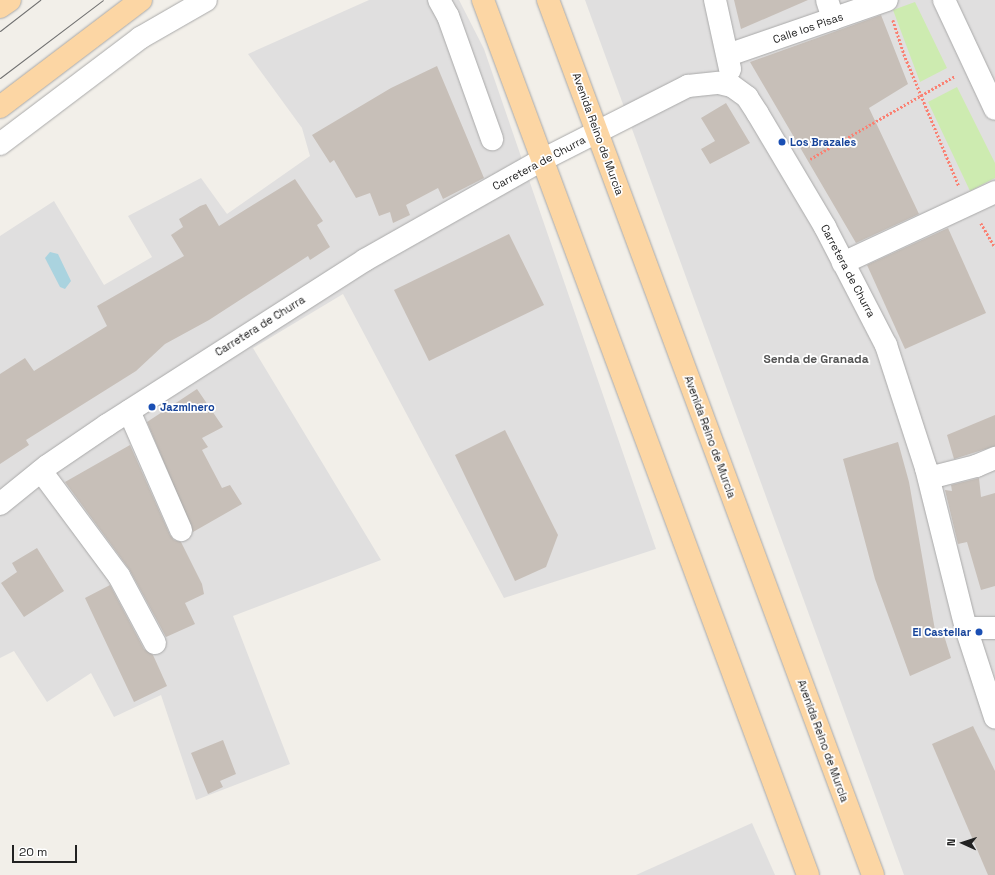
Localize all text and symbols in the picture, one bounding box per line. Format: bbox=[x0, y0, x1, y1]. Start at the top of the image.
street label: Calle los Pisas bbox=[771, 10, 845, 46]
street label: Avenida Reino de Murcia bbox=[570, 71, 626, 197]
street label: Carretera de Churra bbox=[490, 133, 588, 193]
place label: Los Brazales bbox=[790, 135, 856, 149]
marker: Los Brazales bbox=[777, 137, 787, 147]
street label: Carretera de Churra bbox=[818, 222, 878, 320]
street label: Carretera de Churra bbox=[213, 293, 307, 359]
district label: Senda de Granada bbox=[763, 353, 869, 367]
street label: Avenida Reino de Murcia bbox=[682, 374, 738, 500]
place label: Jazminero bbox=[160, 400, 215, 414]
marker: Jazminero bbox=[147, 402, 157, 412]
place label: El Castellar bbox=[912, 625, 971, 639]
marker: El Castellar bbox=[974, 627, 984, 637]
street label: Avenida Reino de Murcia bbox=[795, 678, 851, 804]
north arrow bbox=[943, 823, 983, 863]
scale bar bbox=[14, 837, 79, 863]
text: N bbox=[944, 838, 958, 846]
text: 20 m bbox=[19, 844, 47, 860]

